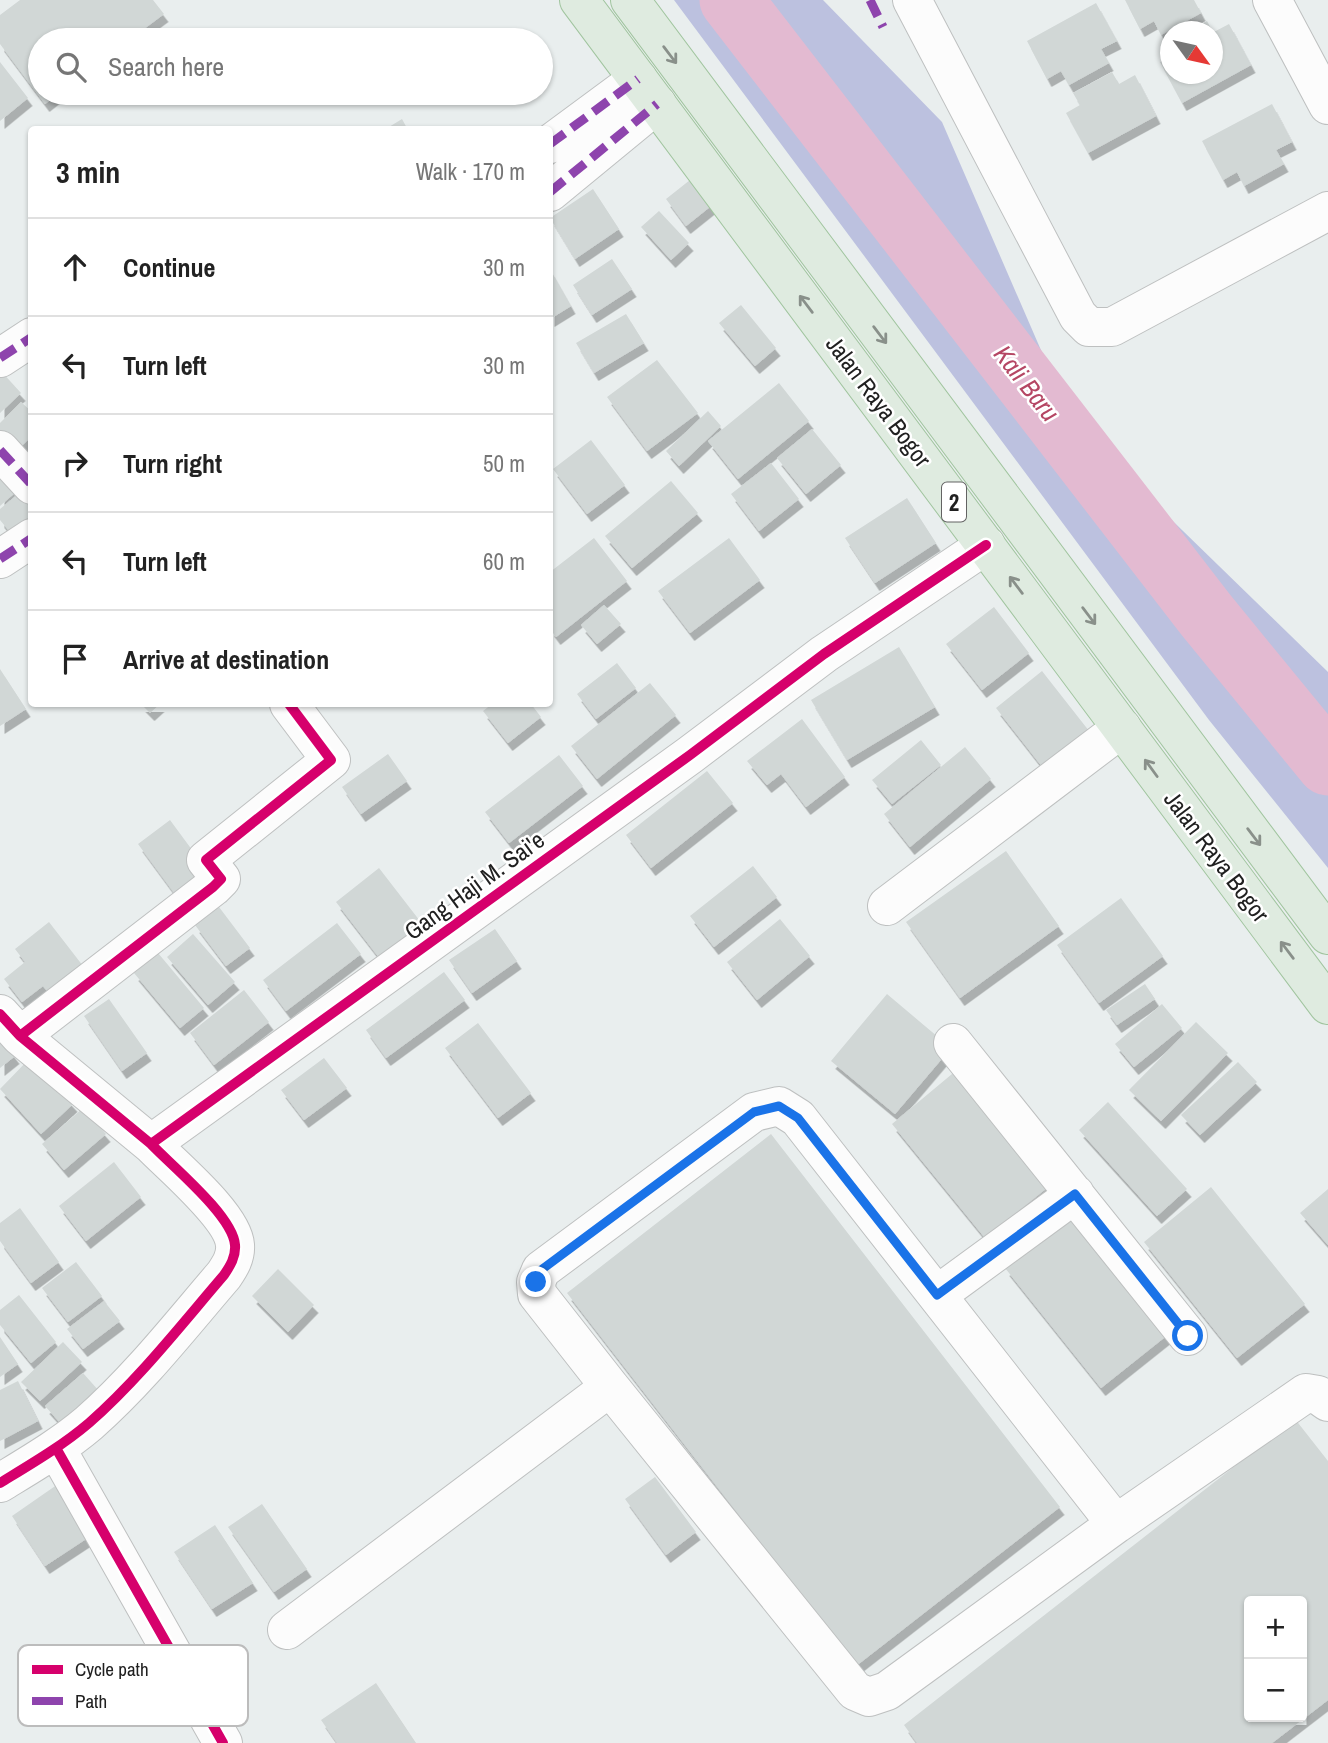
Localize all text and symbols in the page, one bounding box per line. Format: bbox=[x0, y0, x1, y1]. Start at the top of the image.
north arrow bbox=[1160, 21, 1223, 84]
search box bbox=[28, 28, 553, 105]
one-way arrow bbox=[663, 45, 678, 64]
icon: search bbox=[52, 48, 90, 86]
text: Search here bbox=[108, 49, 224, 84]
text: 3 min bbox=[56, 152, 120, 192]
text: Walk · 170 m bbox=[416, 156, 525, 187]
icon: ahead bbox=[56, 248, 94, 286]
text: Continue bbox=[123, 250, 215, 285]
text: 30 m bbox=[483, 252, 525, 283]
one-way arrow bbox=[799, 295, 814, 314]
one-way arrow bbox=[872, 325, 887, 344]
street label: Jalan Raya Bogor bbox=[819, 329, 939, 473]
water label: Kali Baru bbox=[986, 338, 1068, 428]
icon: left bbox=[56, 346, 94, 384]
text: Turn left bbox=[123, 348, 207, 383]
text: 30 m bbox=[483, 350, 525, 381]
icon: right bbox=[56, 444, 94, 482]
text: Turn right bbox=[123, 446, 222, 481]
text: 50 m bbox=[483, 448, 525, 479]
road number: 2 bbox=[942, 482, 966, 522]
icon: left bbox=[56, 542, 94, 580]
text: Turn left bbox=[123, 544, 207, 579]
text: 60 m bbox=[483, 546, 525, 577]
one-way arrow bbox=[1008, 576, 1023, 595]
one-way arrow bbox=[1082, 606, 1096, 625]
icon: arrive bbox=[56, 640, 94, 678]
text: Arrive at destination bbox=[123, 642, 329, 677]
one-way arrow bbox=[1144, 758, 1159, 777]
street label: Jalan Raya Bogor bbox=[1157, 784, 1277, 928]
street label: Gang Haji M. Sai'e bbox=[398, 823, 550, 947]
one-way arrow bbox=[1247, 828, 1262, 846]
one-way arrow bbox=[1280, 941, 1294, 960]
route end bbox=[520, 1266, 551, 1297]
route start bbox=[1172, 1320, 1203, 1351]
map controls bbox=[1244, 1596, 1307, 1722]
button: + bbox=[1244, 1596, 1307, 1659]
legend bbox=[18, 1645, 248, 1726]
text: Cycle path bbox=[75, 1656, 149, 1682]
button: − bbox=[1244, 1659, 1307, 1722]
text: Path bbox=[75, 1688, 107, 1714]

